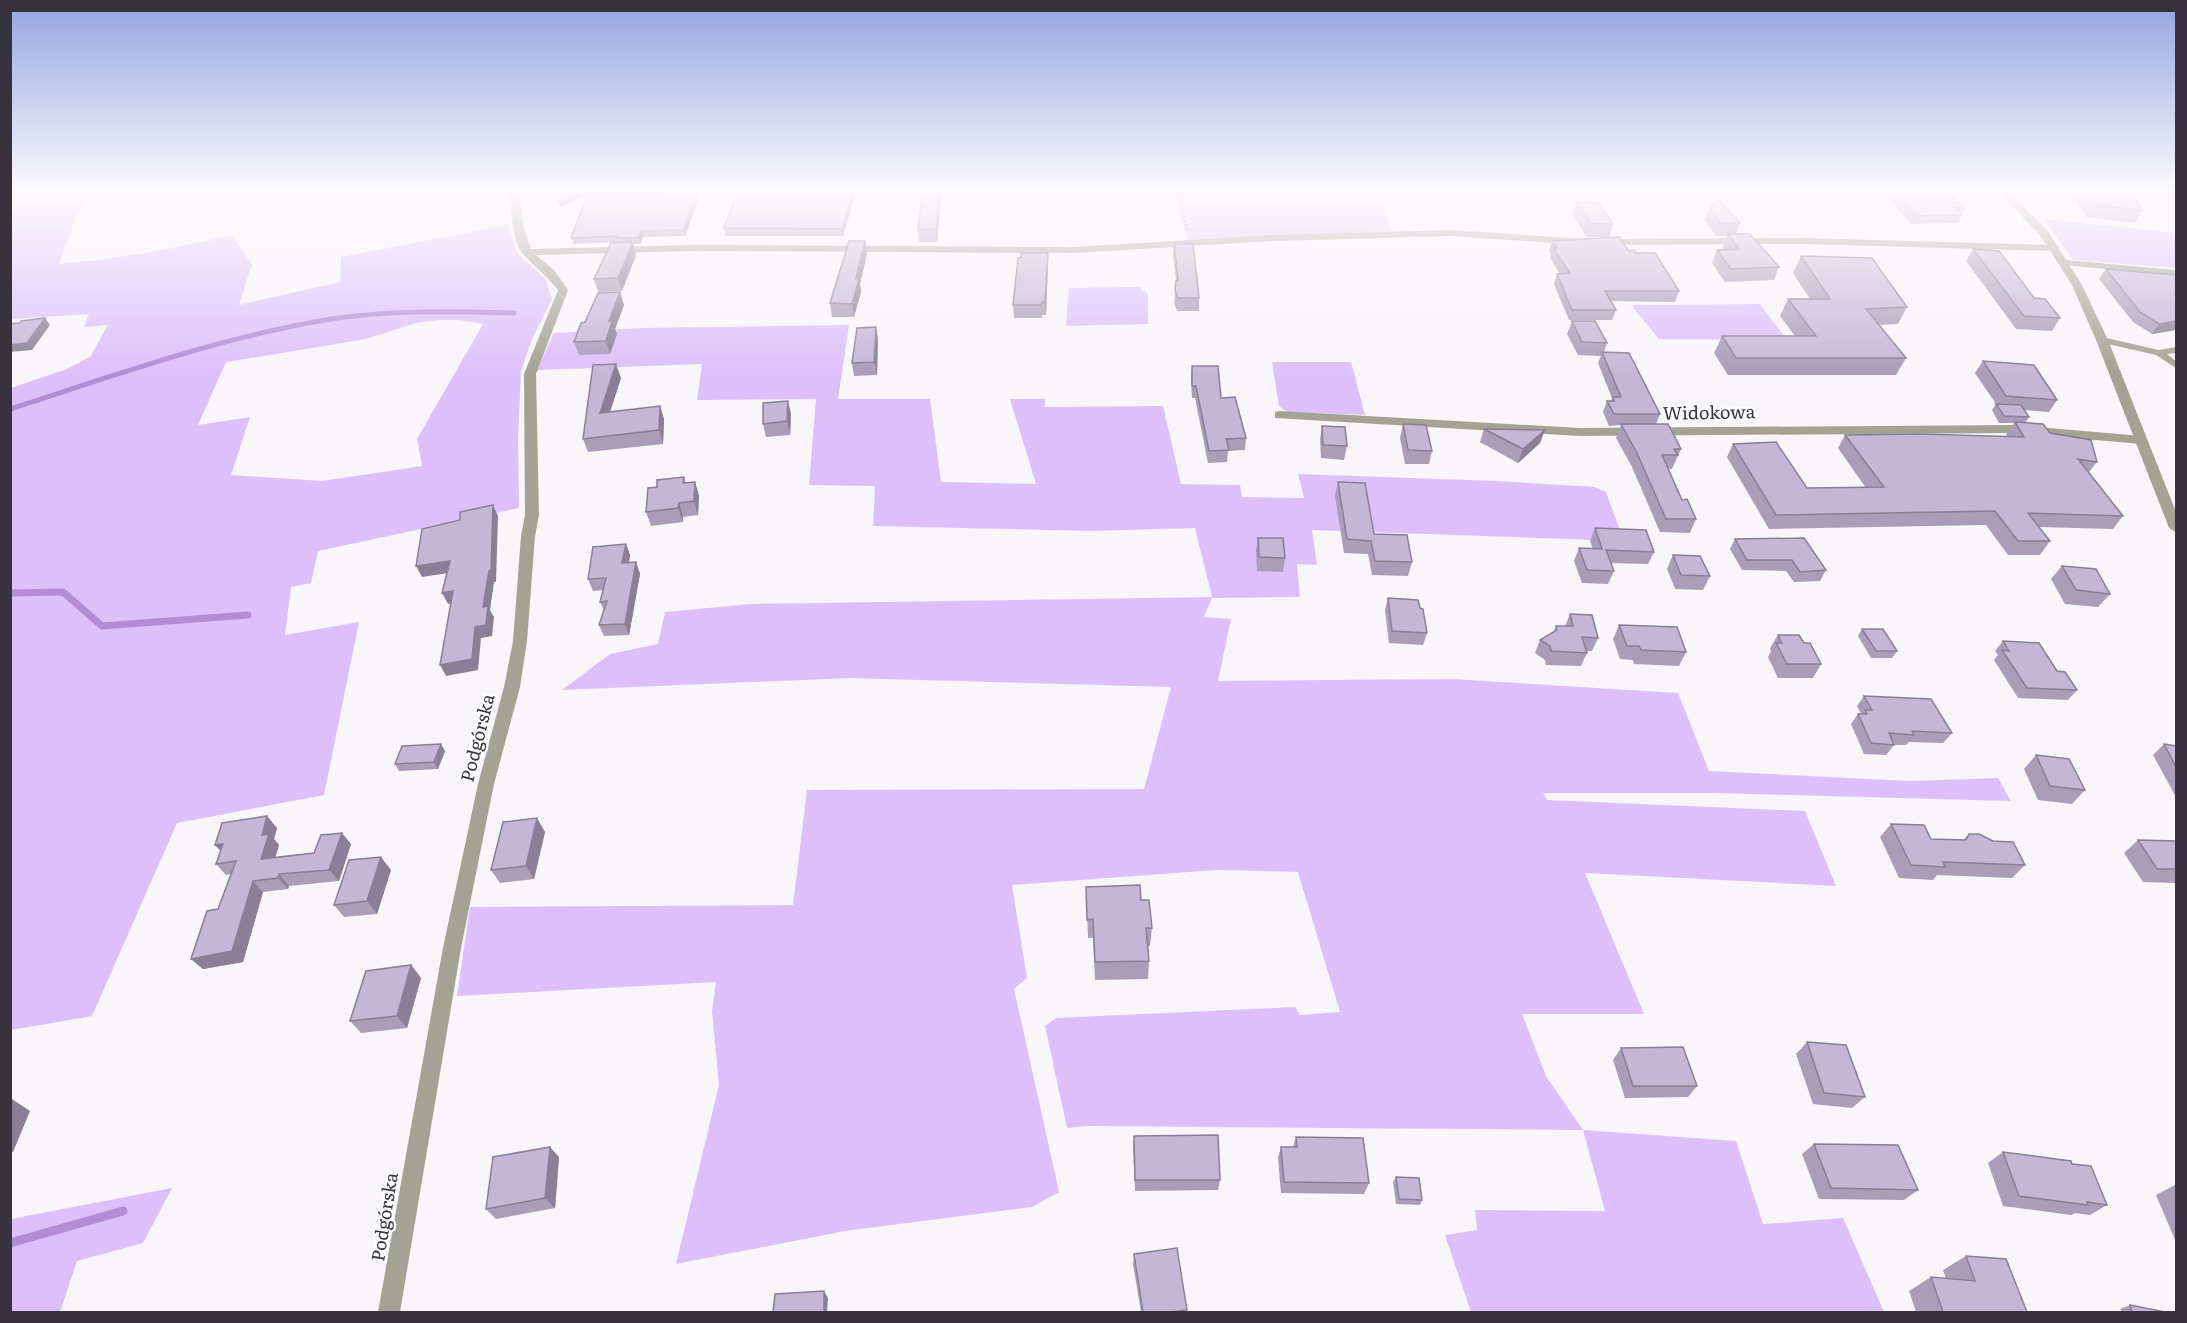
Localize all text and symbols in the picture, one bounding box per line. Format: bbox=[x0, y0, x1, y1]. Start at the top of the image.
street label: Widokowa bbox=[1662, 397, 1756, 426]
street label: Podgórska bbox=[453, 691, 501, 784]
street label: Podgórska bbox=[363, 1170, 404, 1263]

